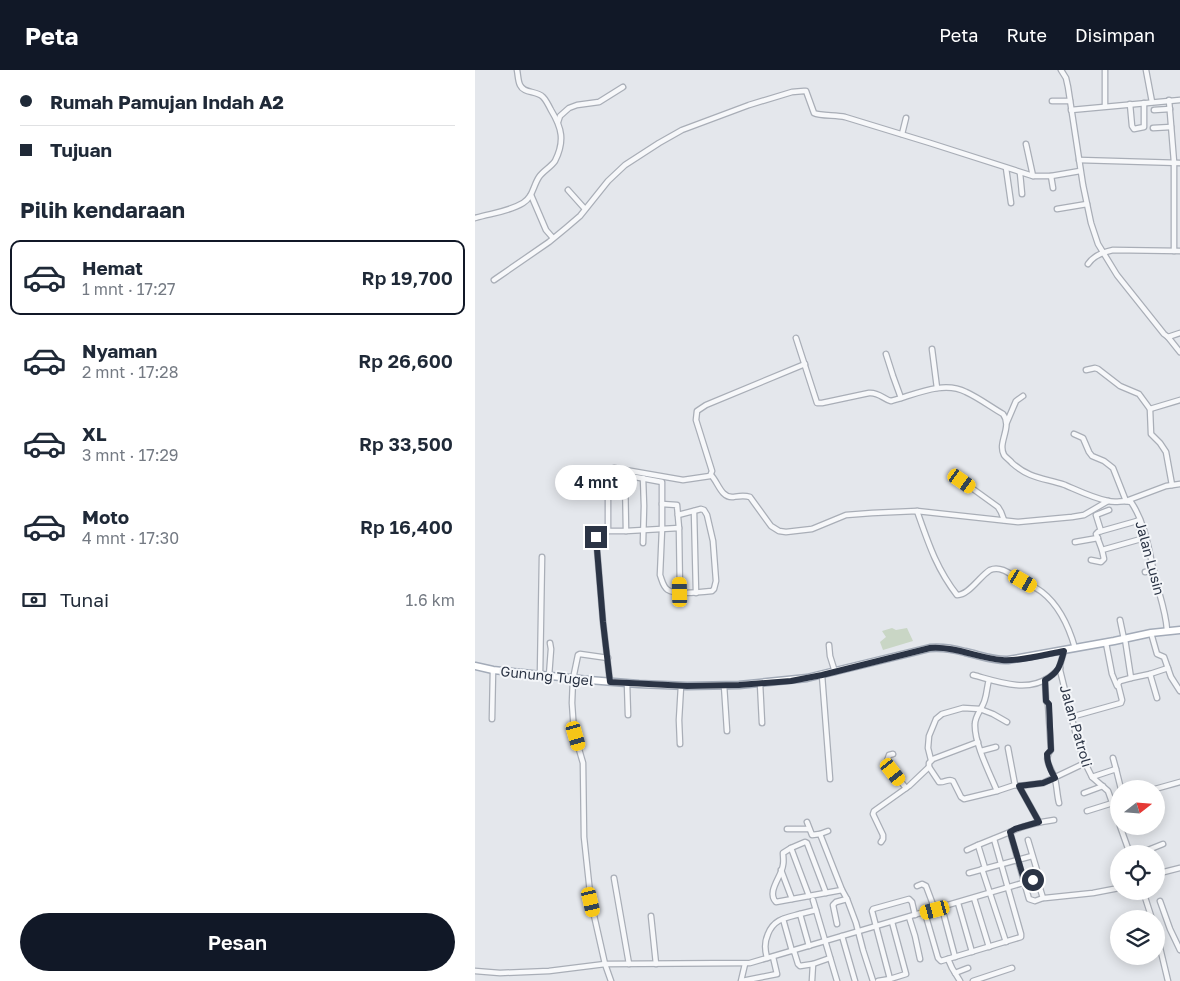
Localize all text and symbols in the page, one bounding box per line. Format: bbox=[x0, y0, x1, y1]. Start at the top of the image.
text: Peta bbox=[25, 21, 78, 50]
text: Peta bbox=[939, 24, 979, 46]
text: Rute bbox=[1007, 24, 1047, 46]
text: Disimpan bbox=[1075, 24, 1155, 46]
text: Rumah Pamujan Indah A2 bbox=[50, 90, 284, 113]
text: Tujuan bbox=[50, 138, 112, 161]
text: Pilih kendaraan bbox=[20, 196, 185, 223]
icon: car bbox=[22, 255, 67, 300]
text: Hemat bbox=[82, 256, 143, 279]
text: Rp 19,700 bbox=[362, 266, 453, 289]
text: 1 mnt · 17:27 bbox=[82, 279, 176, 299]
icon: car bbox=[22, 338, 67, 383]
text: Nyaman bbox=[82, 339, 157, 362]
text: Rp 26,600 bbox=[358, 349, 453, 372]
text: 2 mnt · 17:28 bbox=[82, 362, 178, 382]
icon: car bbox=[22, 421, 67, 466]
text: XL bbox=[82, 422, 107, 445]
text: Rp 33,500 bbox=[359, 432, 453, 455]
text: 3 mnt · 17:29 bbox=[82, 445, 178, 465]
callout: 4 mnt bbox=[555, 464, 637, 500]
car bbox=[945, 466, 978, 496]
text: 4 mnt bbox=[574, 472, 618, 492]
icon: car bbox=[22, 504, 67, 549]
text: Moto bbox=[82, 505, 129, 528]
text: Rp 16,400 bbox=[360, 515, 453, 538]
street label: Jalan Lusin bbox=[1132, 519, 1169, 597]
route end bbox=[585, 526, 607, 548]
text: 4 mnt · 17:30 bbox=[82, 528, 179, 548]
car bbox=[1006, 567, 1039, 595]
car bbox=[672, 577, 687, 607]
icon: cash bbox=[20, 586, 48, 614]
text: Tunai bbox=[60, 588, 109, 611]
text: 1.6 km bbox=[406, 590, 455, 610]
street label: Gunung Tugel bbox=[500, 662, 594, 689]
street label: Jalan Patroli bbox=[1057, 683, 1096, 769]
car bbox=[564, 720, 587, 752]
car bbox=[877, 756, 908, 788]
north arrow bbox=[1110, 780, 1165, 835]
map controls bbox=[1110, 780, 1165, 965]
button: locate bbox=[1110, 845, 1165, 900]
route start bbox=[1022, 869, 1044, 891]
car bbox=[580, 886, 601, 918]
car bbox=[918, 899, 951, 921]
button: layers bbox=[1110, 910, 1165, 965]
button: Pesan bbox=[20, 913, 455, 971]

